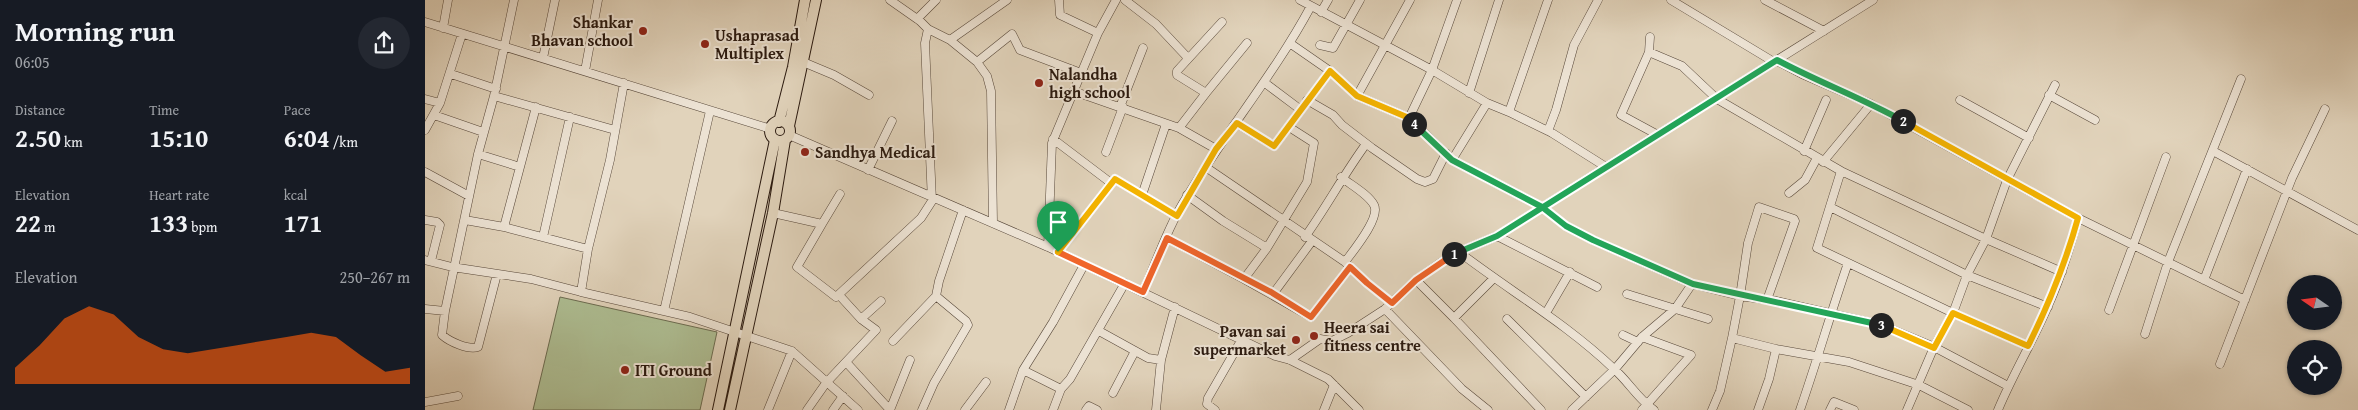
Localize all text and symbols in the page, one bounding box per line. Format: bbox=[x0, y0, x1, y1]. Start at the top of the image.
text: Morning run bbox=[15, 10, 175, 51]
place label: Shankar Bhavan school bbox=[531, 10, 634, 52]
button: share bbox=[358, 17, 410, 69]
place label: Ushaprasad Multiplex bbox=[715, 23, 800, 65]
marker: Shankar Bhavan school bbox=[637, 25, 649, 37]
marker: Ushaprasad Multiplex bbox=[699, 38, 711, 50]
text: 06:05 bbox=[15, 50, 50, 74]
place label: Nalandha high school bbox=[1049, 62, 1130, 104]
marker: Nalandha high school bbox=[1033, 77, 1045, 89]
text: Distance bbox=[15, 100, 65, 120]
text: Time bbox=[149, 100, 179, 120]
text: Pace bbox=[284, 100, 311, 120]
pin: 2 bbox=[1891, 108, 1915, 134]
text: 2 bbox=[1900, 111, 1907, 131]
pin: 4 bbox=[1401, 112, 1427, 136]
text: 4 bbox=[1411, 114, 1418, 134]
text: 2.50 bbox=[15, 120, 61, 156]
text: 15:10 bbox=[149, 120, 208, 156]
text: 6:04 bbox=[284, 120, 330, 156]
text: km bbox=[61, 132, 83, 152]
text: /km bbox=[330, 132, 358, 152]
place label: Sandhya Medical bbox=[815, 140, 936, 164]
marker: Sandhya Medical bbox=[799, 146, 811, 158]
text: Elevation bbox=[15, 185, 70, 205]
text: Heart rate bbox=[149, 185, 209, 205]
text: kcal bbox=[284, 185, 308, 205]
pin bbox=[1037, 201, 1079, 252]
text: 22 bbox=[15, 205, 41, 241]
text: 133 bbox=[149, 205, 188, 241]
text: 171 bbox=[284, 205, 323, 241]
icon: arrive bbox=[1044, 208, 1072, 236]
text: m bbox=[41, 217, 55, 237]
text: bpm bbox=[188, 217, 218, 237]
pin: 1 bbox=[1441, 242, 1467, 266]
text: 1 bbox=[1451, 244, 1458, 264]
text: Elevation bbox=[15, 265, 78, 289]
text: 250–267 m bbox=[340, 265, 410, 289]
north arrow bbox=[2287, 275, 2343, 330]
map controls bbox=[2287, 275, 2342, 395]
pin: 3 bbox=[1869, 312, 1893, 338]
place label: Heera sai fitness centre bbox=[1324, 315, 1421, 357]
text: 3 bbox=[1878, 315, 1885, 335]
place label: Pavan sai supermarket bbox=[1194, 319, 1286, 361]
marker: Heera sai fitness centre bbox=[1308, 330, 1320, 342]
marker: Pavan sai supermarket bbox=[1290, 334, 1302, 346]
button: locate bbox=[2287, 340, 2342, 395]
place label: ITI Ground bbox=[635, 358, 713, 382]
marker: ITI Ground bbox=[619, 364, 631, 376]

